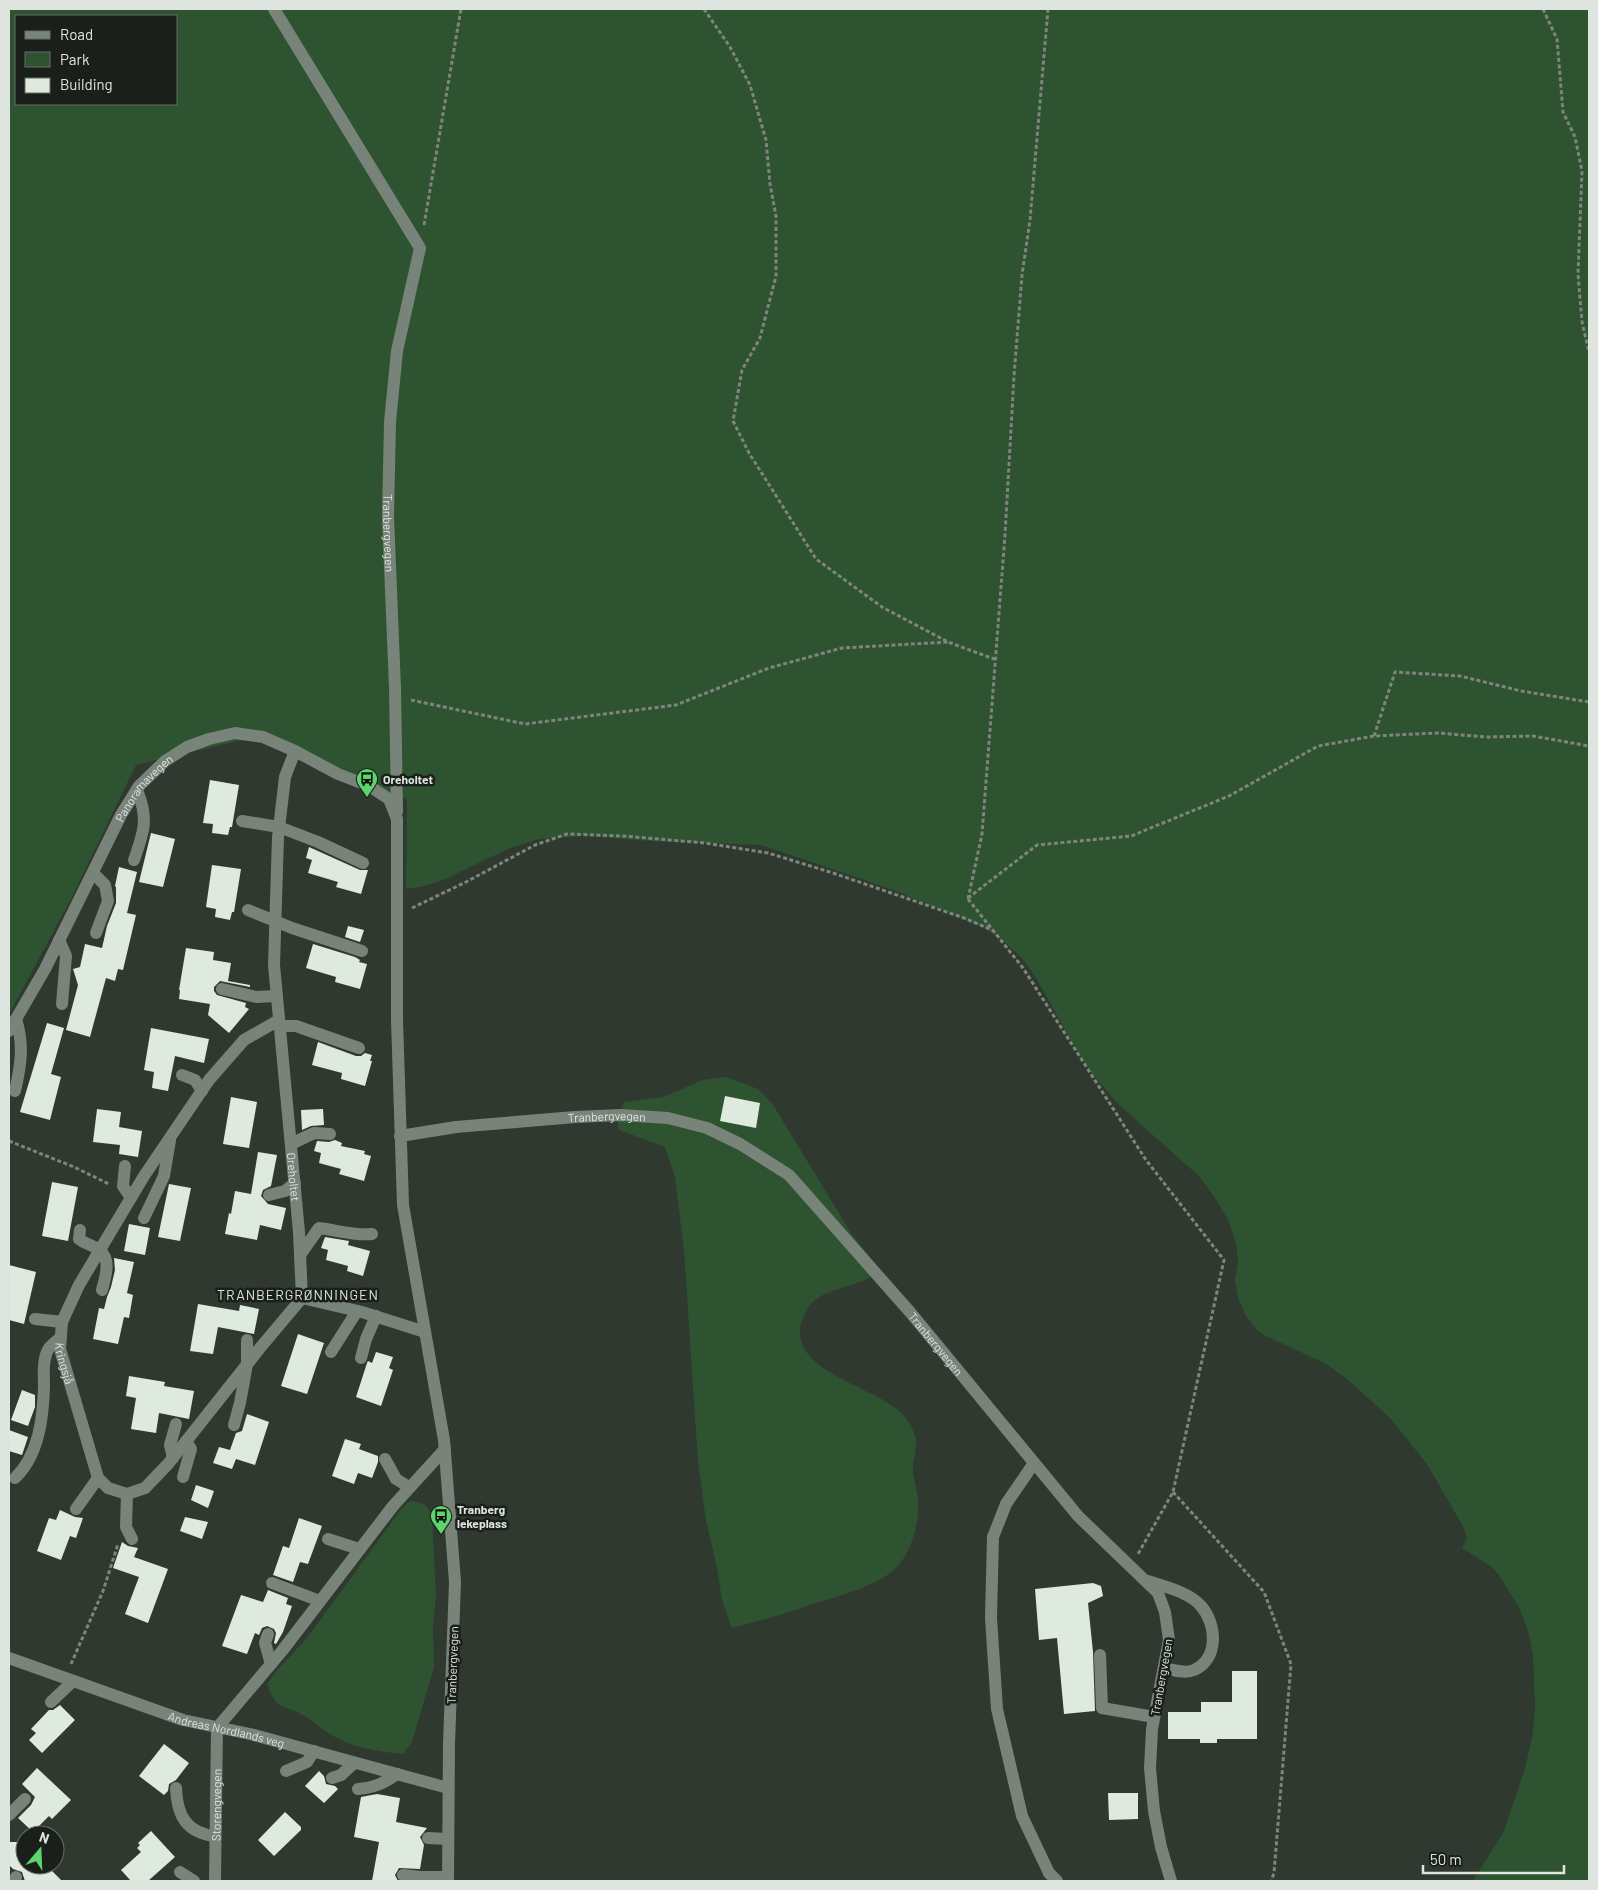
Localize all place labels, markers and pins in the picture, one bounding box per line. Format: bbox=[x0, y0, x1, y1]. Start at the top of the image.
bus stop icon: Oreholtet bbox=[355, 767, 379, 798]
place label: Oreholtet bbox=[383, 772, 433, 786]
place label: Tranberg lekeplass bbox=[457, 1502, 507, 1530]
bus stop icon: Tranberg lekeplass bbox=[429, 1504, 453, 1535]

